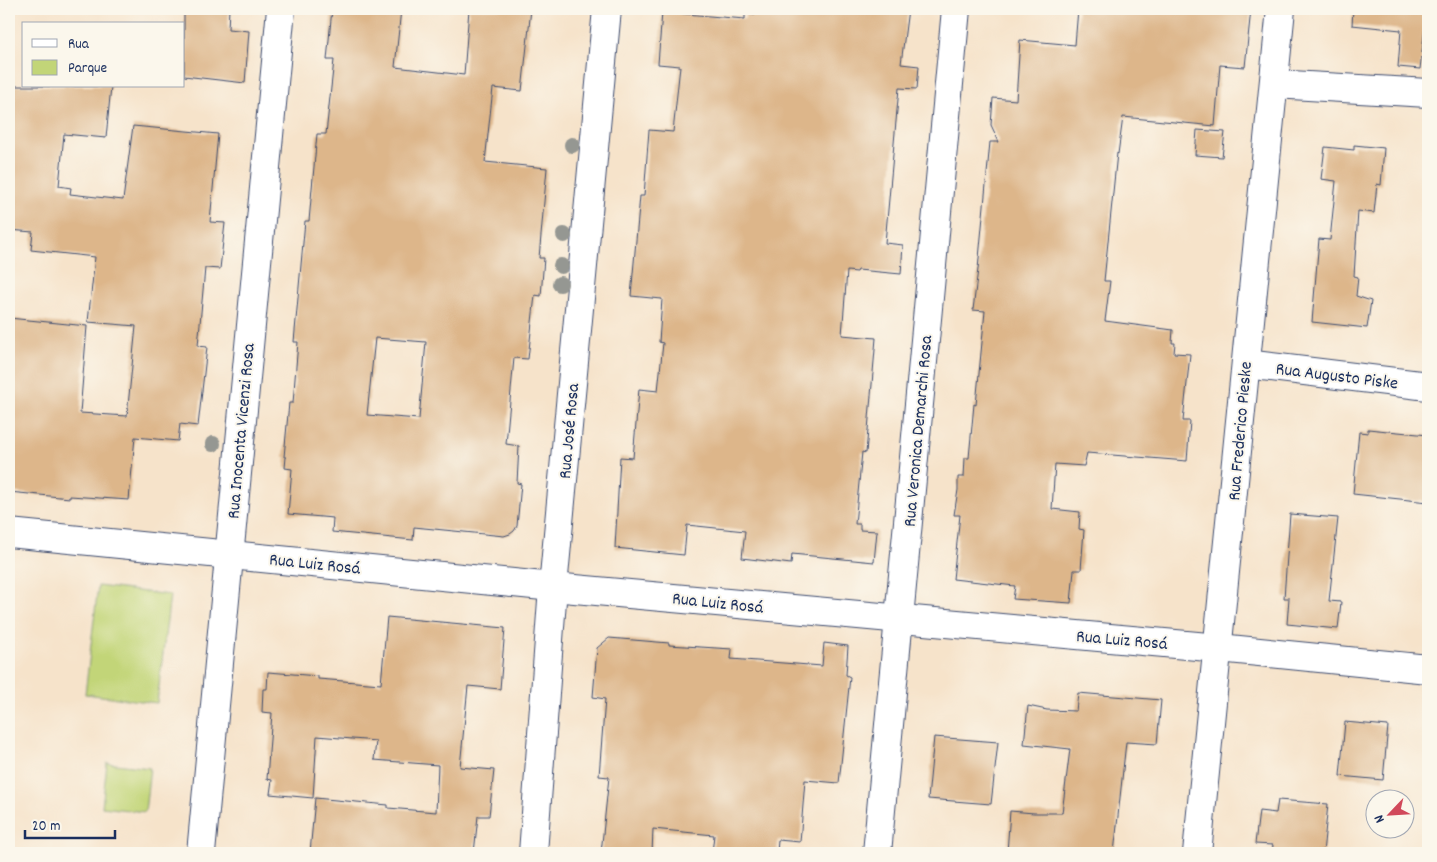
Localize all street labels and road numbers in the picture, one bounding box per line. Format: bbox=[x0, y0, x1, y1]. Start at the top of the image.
street label: Rua Veronica Demarchi Rosa bbox=[899, 334, 940, 528]
street label: Rua Inocenta Vicenzi Rosa bbox=[222, 342, 263, 520]
street label: Rua Augusto Piske bbox=[1274, 358, 1399, 397]
street label: Rua Frederico Pieske bbox=[1223, 360, 1260, 502]
street label: Rua José Rosa bbox=[554, 382, 587, 480]
street label: Rua Luiz Rosá bbox=[268, 548, 362, 583]
street label: Rua Luiz Rosá bbox=[671, 587, 765, 622]
street label: Rua Luiz Rosá bbox=[1075, 625, 1169, 658]

